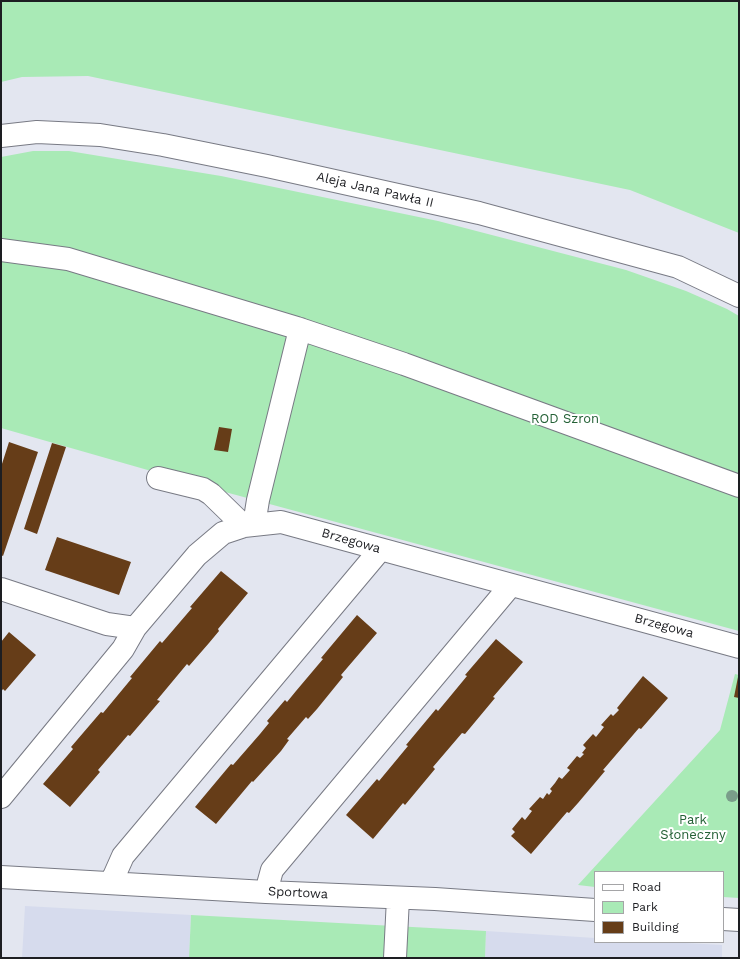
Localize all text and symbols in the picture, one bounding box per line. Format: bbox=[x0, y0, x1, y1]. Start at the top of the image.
street label: Aleja Jana Pawła II bbox=[315, 169, 435, 211]
park label: ROD Szron bbox=[531, 411, 599, 427]
street label: Brzegowa bbox=[320, 525, 382, 557]
street label: Brzegowa bbox=[633, 611, 695, 641]
park label: Park Słoneczny bbox=[660, 812, 726, 843]
legend bbox=[594, 871, 724, 943]
text: Road bbox=[632, 880, 661, 894]
street label: Sportowa bbox=[268, 884, 328, 902]
text: Park bbox=[632, 900, 658, 914]
text: Building bbox=[632, 920, 679, 934]

